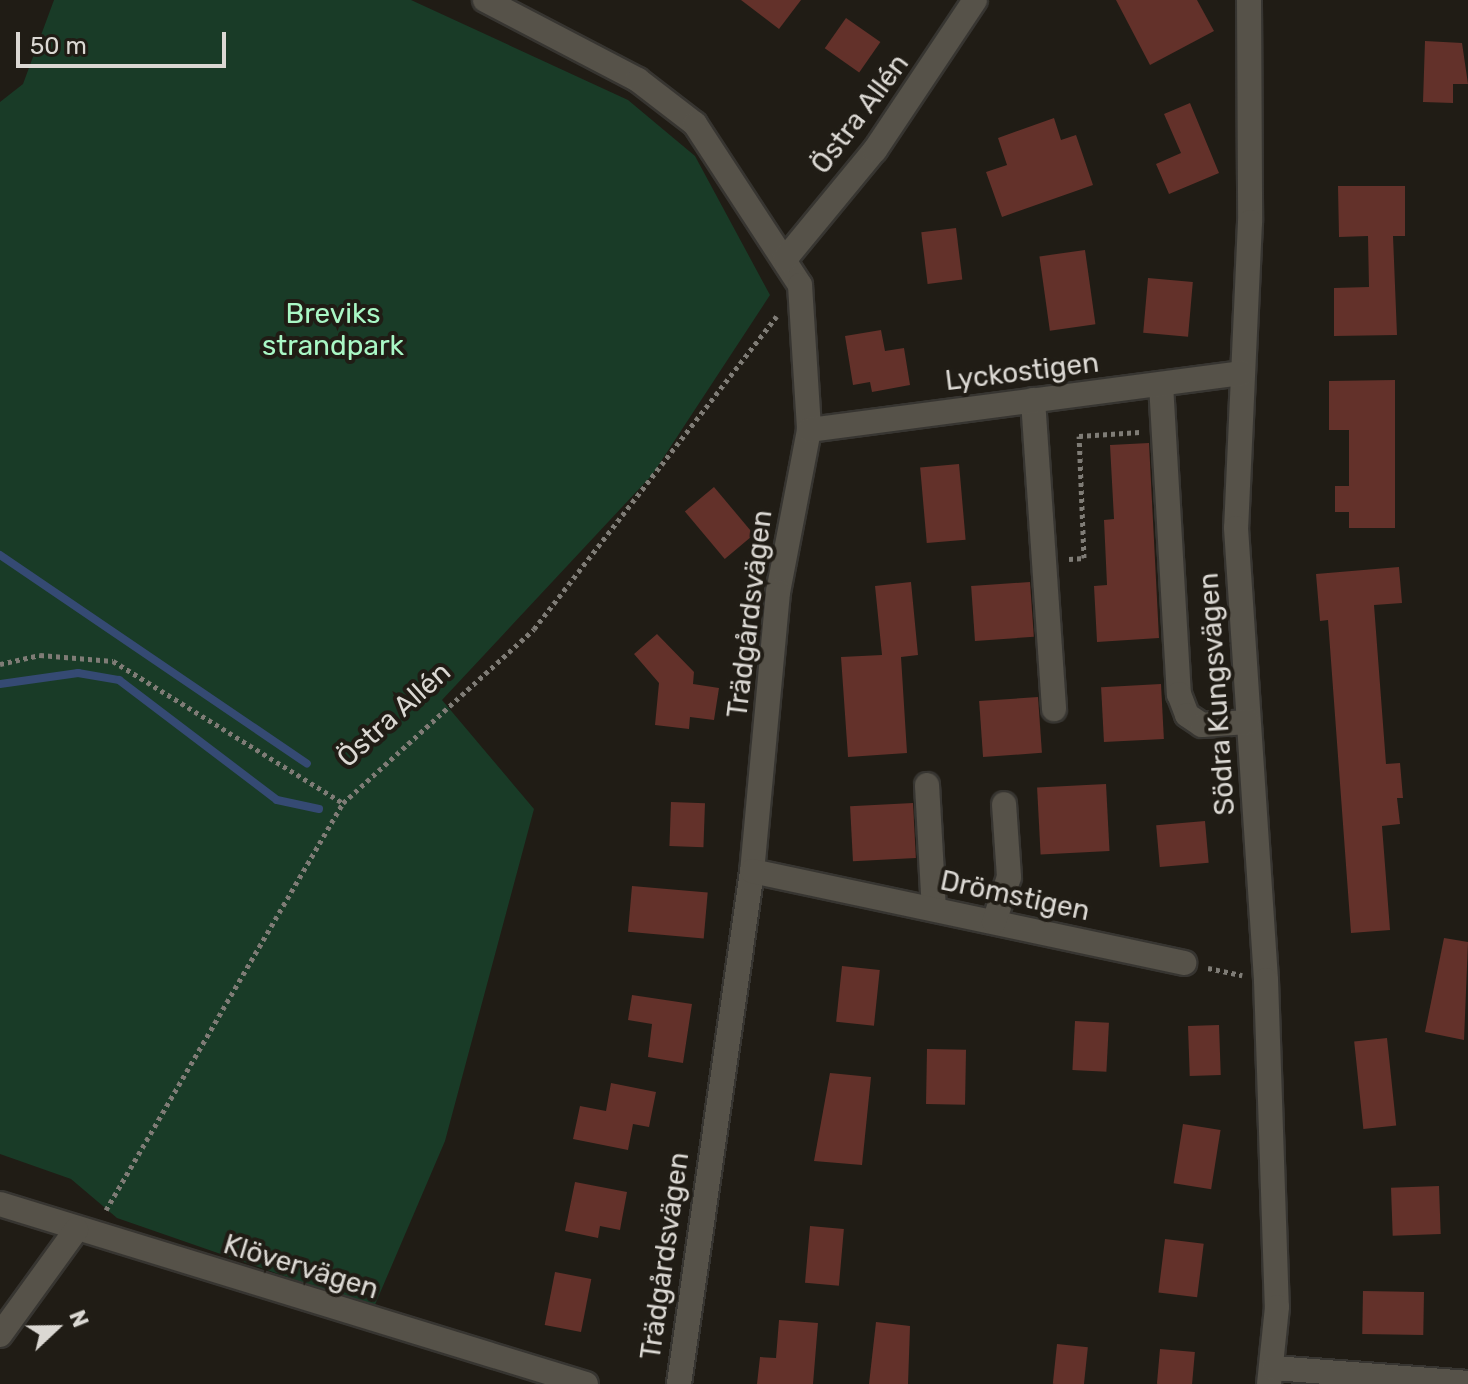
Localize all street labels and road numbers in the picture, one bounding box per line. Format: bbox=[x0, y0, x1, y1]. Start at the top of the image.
street label: Östra Allén bbox=[804, 47, 916, 181]
street label: Lyckostigen bbox=[943, 346, 1101, 398]
street label: Trädgårdsvägen bbox=[721, 508, 779, 720]
street label: Södra Kungsvägen bbox=[1192, 572, 1242, 816]
street label: Östra Allén bbox=[330, 655, 458, 775]
street label: Drömstigen bbox=[937, 864, 1093, 928]
street label: Trädgårdsvägen bbox=[634, 1150, 696, 1362]
street label: Klövervägen bbox=[219, 1228, 383, 1306]

